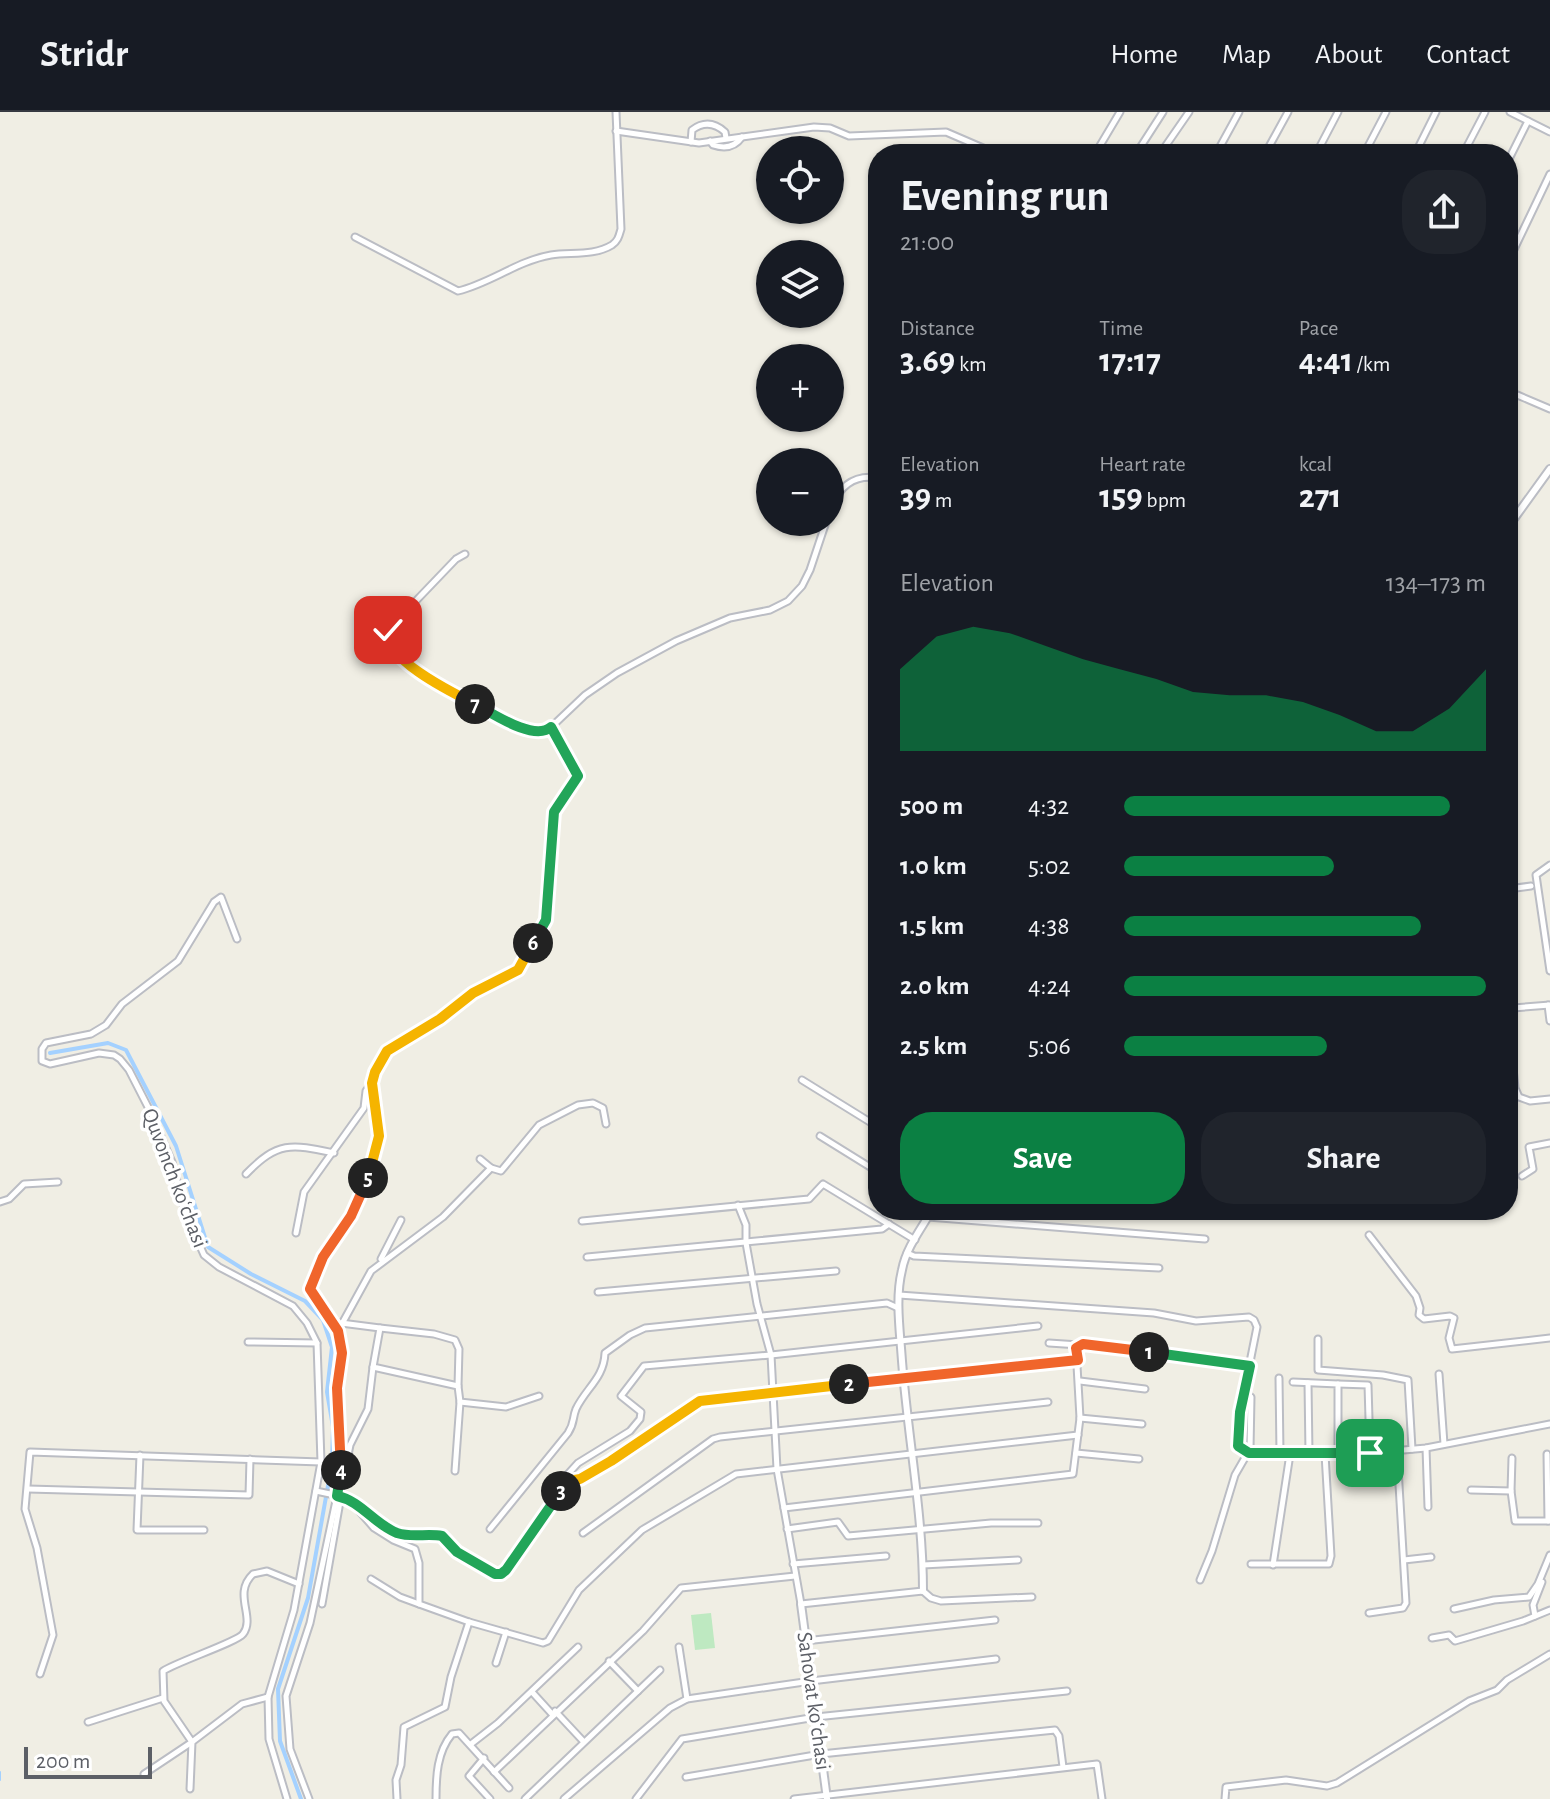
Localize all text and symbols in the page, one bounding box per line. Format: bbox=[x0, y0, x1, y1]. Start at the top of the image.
text: Stridr bbox=[40, 36, 128, 74]
text: Home bbox=[1111, 41, 1178, 69]
text: Map bbox=[1222, 41, 1271, 69]
text: About bbox=[1315, 41, 1383, 69]
text: Contact bbox=[1427, 41, 1510, 69]
map controls bbox=[756, 136, 844, 536]
button: locate bbox=[756, 136, 844, 224]
button: share bbox=[1402, 170, 1486, 254]
text: Evening run bbox=[900, 175, 1109, 219]
text: 21:00 bbox=[900, 229, 954, 255]
button: layers bbox=[756, 240, 844, 328]
text: Distance bbox=[900, 317, 975, 339]
text: Time bbox=[1099, 317, 1143, 339]
text: Pace bbox=[1299, 317, 1338, 339]
button: + bbox=[756, 344, 844, 432]
text: 3.69 bbox=[900, 344, 955, 378]
text: 17:17 bbox=[1099, 344, 1161, 378]
text: 4:41 bbox=[1299, 344, 1353, 378]
text: km bbox=[955, 353, 987, 375]
text: /km bbox=[1353, 353, 1390, 375]
button: − bbox=[756, 448, 844, 536]
text: Elevation bbox=[900, 453, 980, 475]
text: Heart rate bbox=[1099, 453, 1186, 475]
text: kcal bbox=[1299, 453, 1332, 475]
text: 39 bbox=[900, 480, 931, 514]
text: 159 bbox=[1099, 480, 1143, 514]
text: 271 bbox=[1299, 480, 1342, 514]
text: m bbox=[931, 489, 952, 511]
text: bpm bbox=[1143, 489, 1186, 511]
text: Elevation bbox=[900, 570, 994, 596]
text: 134–173 m bbox=[1386, 570, 1486, 596]
pin bbox=[354, 596, 422, 664]
icon: check bbox=[366, 608, 410, 652]
pin: 7 bbox=[455, 684, 495, 724]
text: 7 bbox=[470, 693, 480, 715]
text: 500 m bbox=[900, 793, 963, 819]
text: 4:32 bbox=[1028, 793, 1069, 819]
text: 1.0 km bbox=[900, 853, 967, 879]
text: 5:02 bbox=[1028, 853, 1070, 879]
text: 1.5 km bbox=[900, 913, 964, 939]
text: 4:38 bbox=[1028, 913, 1070, 939]
pin: 6 bbox=[513, 923, 553, 963]
text: 6 bbox=[528, 932, 538, 954]
text: 2.0 km bbox=[900, 973, 970, 999]
text: 4:24 bbox=[1028, 973, 1071, 999]
text: 2.5 km bbox=[900, 1033, 967, 1059]
text: 5:06 bbox=[1028, 1033, 1071, 1059]
street label: Quvonch koʻchasi bbox=[138, 1105, 212, 1251]
button: Save bbox=[900, 1112, 1185, 1204]
button: Share bbox=[1201, 1112, 1486, 1204]
pin: 5 bbox=[348, 1158, 388, 1198]
text: 5 bbox=[363, 1167, 373, 1189]
pin: 1 bbox=[1129, 1332, 1169, 1372]
text: 1 bbox=[1145, 1341, 1153, 1363]
pin: 2 bbox=[829, 1364, 869, 1404]
text: 2 bbox=[844, 1373, 854, 1395]
pin bbox=[1336, 1419, 1404, 1487]
icon: arrive bbox=[1348, 1431, 1392, 1475]
pin: 4 bbox=[321, 1450, 361, 1490]
text: 4 bbox=[335, 1459, 347, 1481]
pin: 3 bbox=[541, 1471, 581, 1511]
text: 3 bbox=[556, 1480, 566, 1502]
street label: Sahovat koʻchasi bbox=[793, 1630, 835, 1772]
scale bar bbox=[24, 1743, 152, 1779]
text: 200 m bbox=[36, 1750, 90, 1772]

